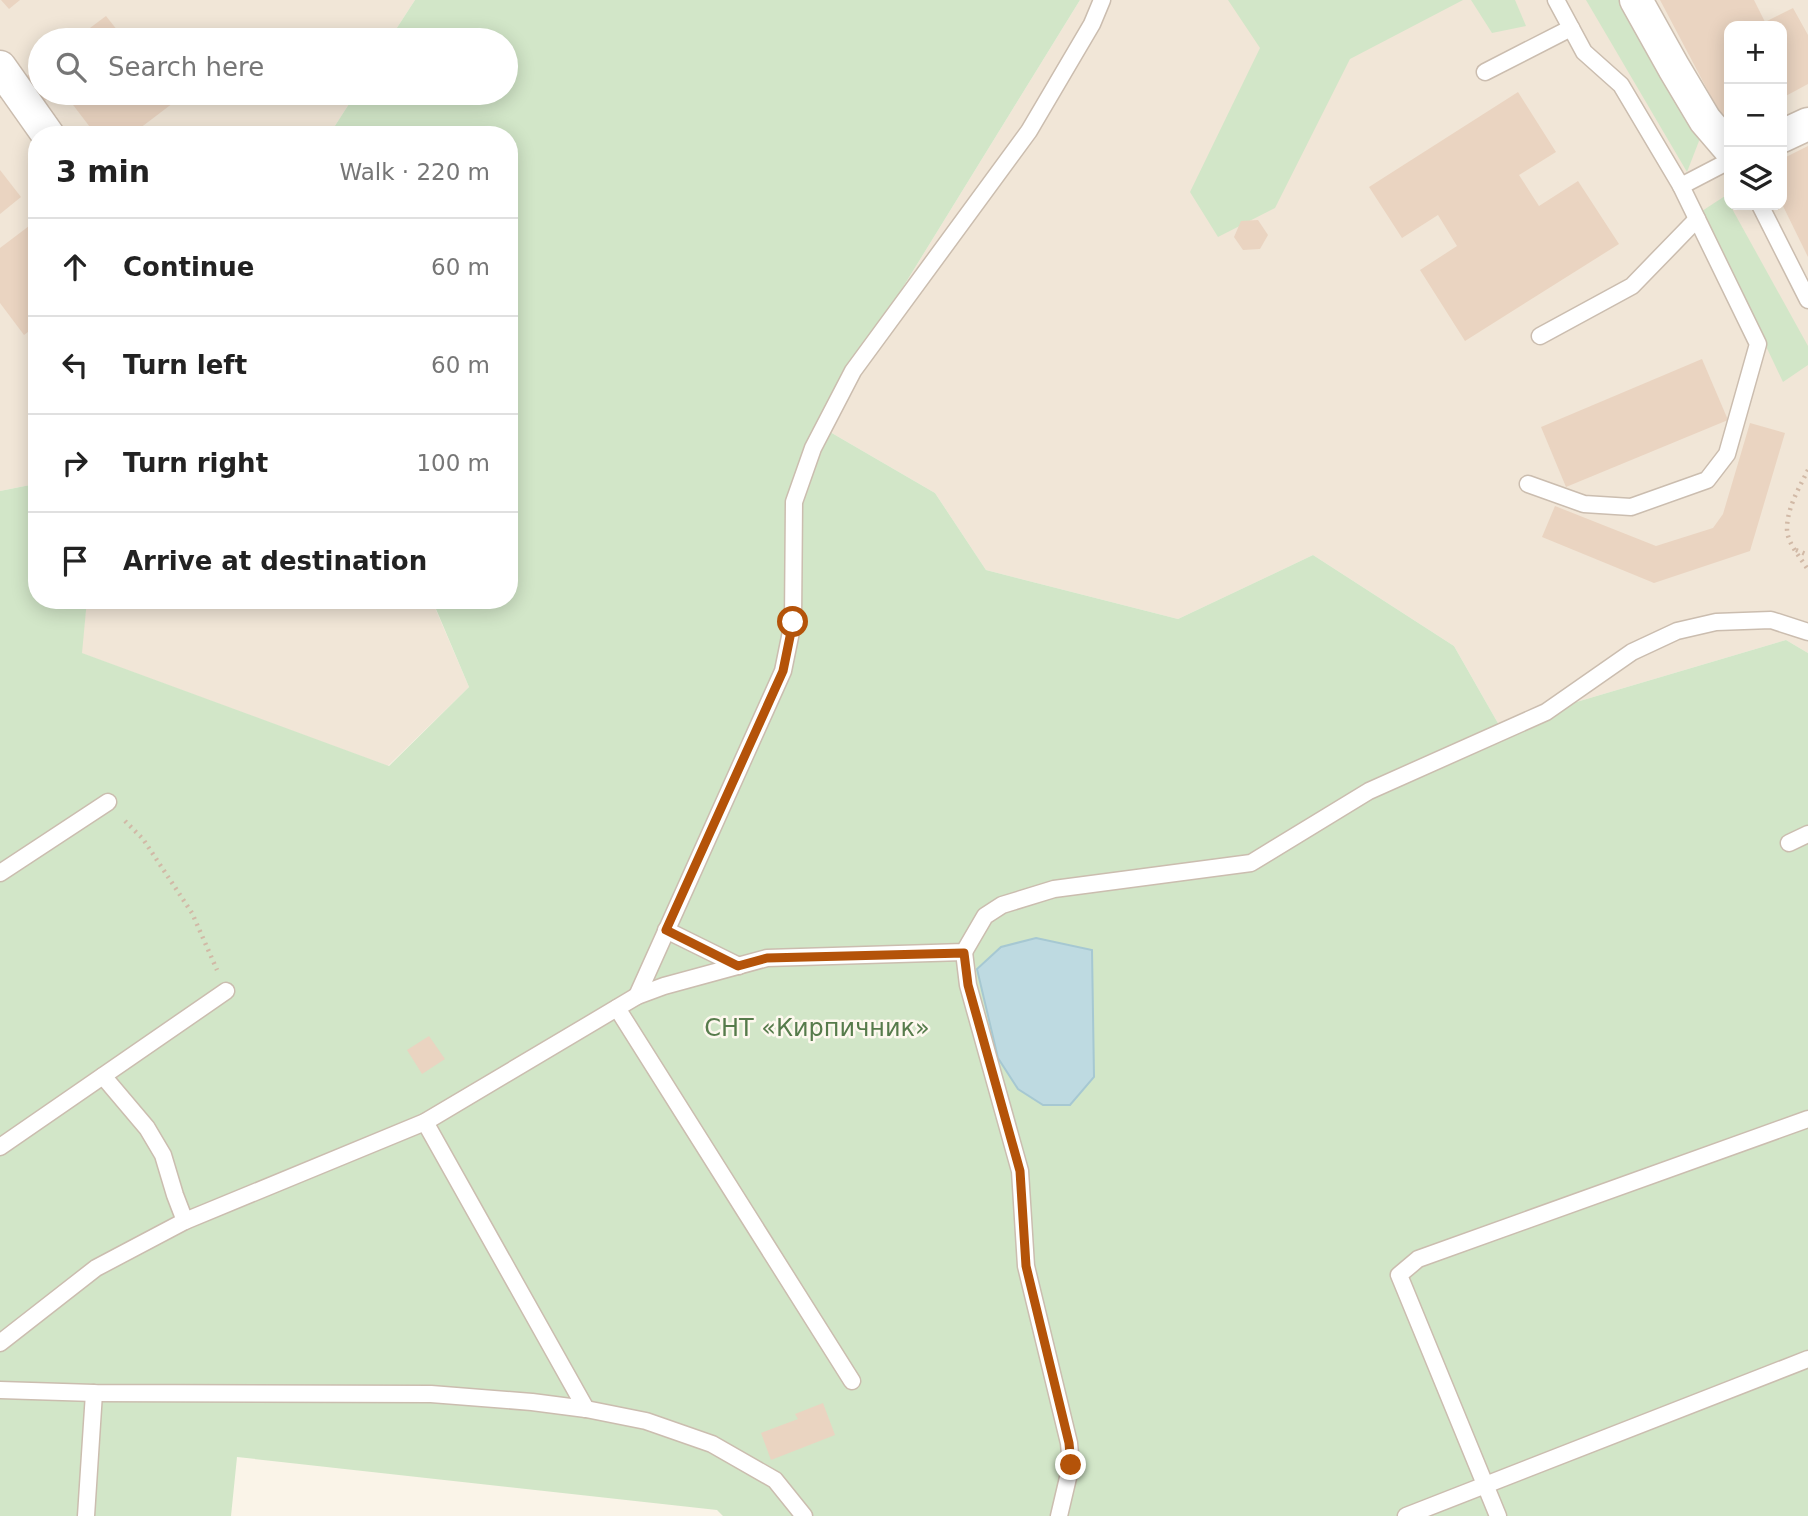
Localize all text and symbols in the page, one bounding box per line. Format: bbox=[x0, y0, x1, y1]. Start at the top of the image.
map controls bbox=[1724, 21, 1787, 210]
button: + bbox=[1724, 21, 1787, 84]
search box bbox=[28, 28, 518, 105]
icon: search bbox=[52, 48, 90, 86]
text: Search here bbox=[108, 52, 264, 82]
button: − bbox=[1724, 84, 1787, 147]
button: layers bbox=[1724, 147, 1787, 210]
text: 3 min bbox=[56, 154, 150, 189]
text: Walk · 220 m bbox=[339, 159, 490, 185]
icon: ahead bbox=[56, 248, 94, 286]
text: Continue bbox=[123, 252, 254, 282]
text: 60 m bbox=[431, 254, 490, 280]
icon: left bbox=[56, 346, 94, 384]
text: Turn left bbox=[123, 350, 247, 380]
text: 60 m bbox=[431, 352, 490, 378]
icon: right bbox=[56, 444, 94, 482]
text: Turn right bbox=[123, 448, 268, 478]
text: 100 m bbox=[416, 450, 490, 476]
icon: arrive bbox=[56, 542, 94, 580]
text: Arrive at destination bbox=[123, 546, 427, 576]
route start bbox=[777, 606, 808, 637]
park label: СНТ «Кирпичник» bbox=[704, 1014, 930, 1042]
route end bbox=[1055, 1449, 1086, 1480]

